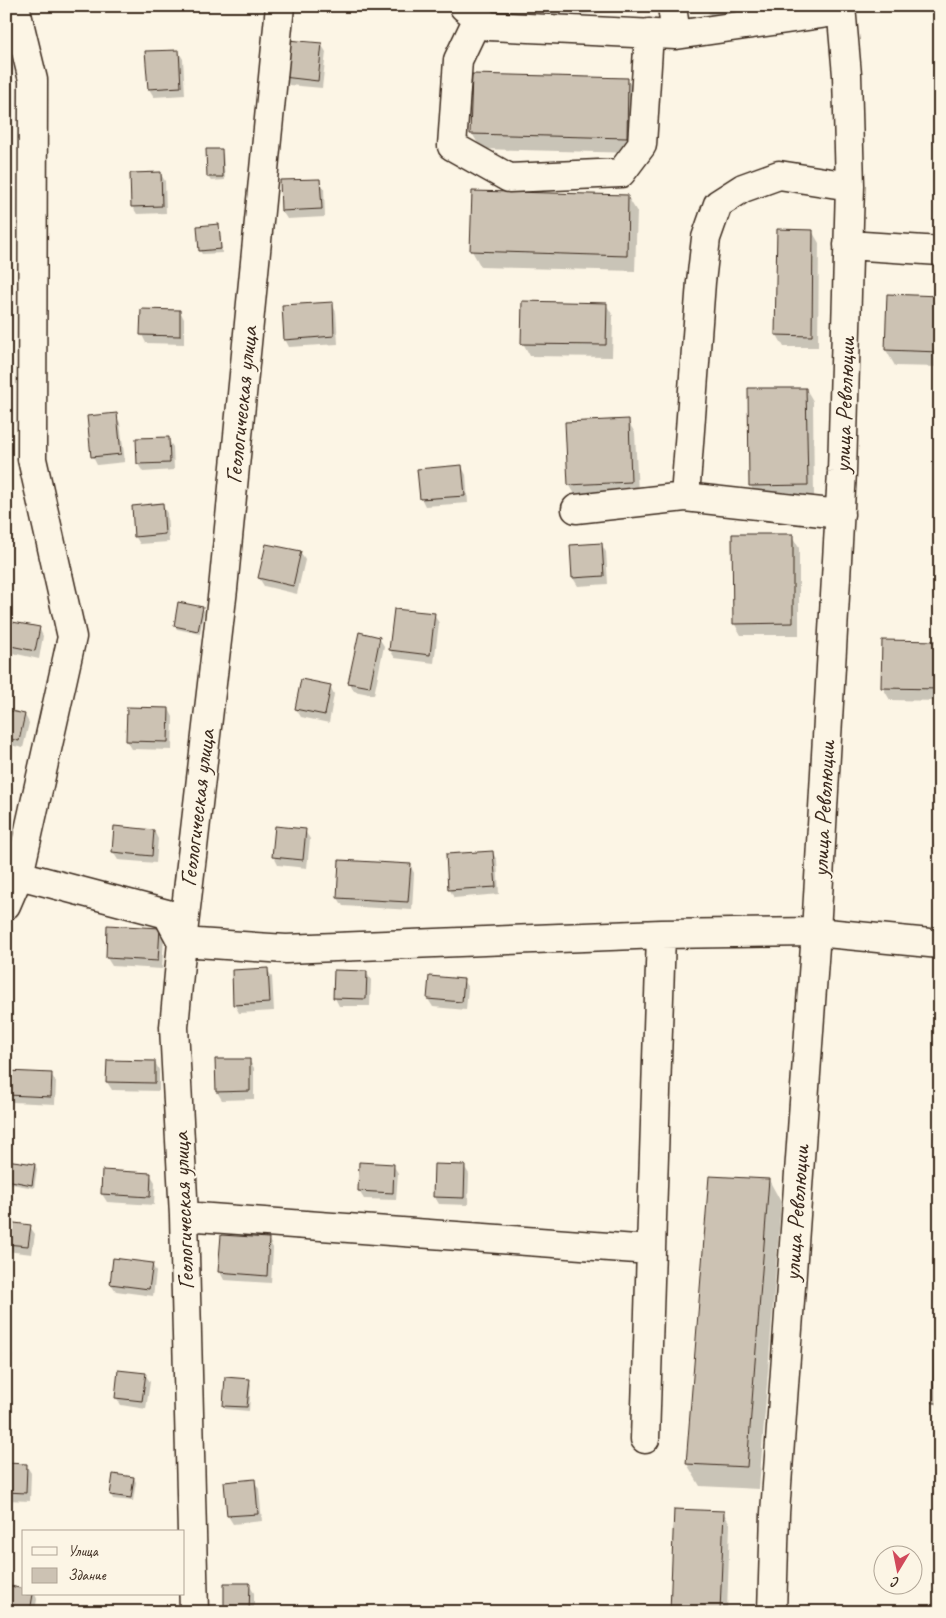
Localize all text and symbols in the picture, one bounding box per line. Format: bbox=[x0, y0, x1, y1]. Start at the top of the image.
street label: Геологическая улица bbox=[218, 323, 264, 485]
street label: улица Революции bbox=[827, 335, 861, 476]
street label: Геологическая улица bbox=[172, 726, 222, 888]
street label: улица Революции bbox=[804, 739, 842, 880]
street label: Геологическая улица bbox=[165, 1130, 201, 1290]
street label: улица Революции bbox=[776, 1143, 816, 1284]
legend bbox=[22, 1530, 185, 1596]
text: Улица bbox=[68, 1542, 99, 1561]
north arrow bbox=[874, 1546, 924, 1596]
text: Здание bbox=[68, 1566, 107, 1585]
text: С bbox=[889, 1573, 901, 1591]

